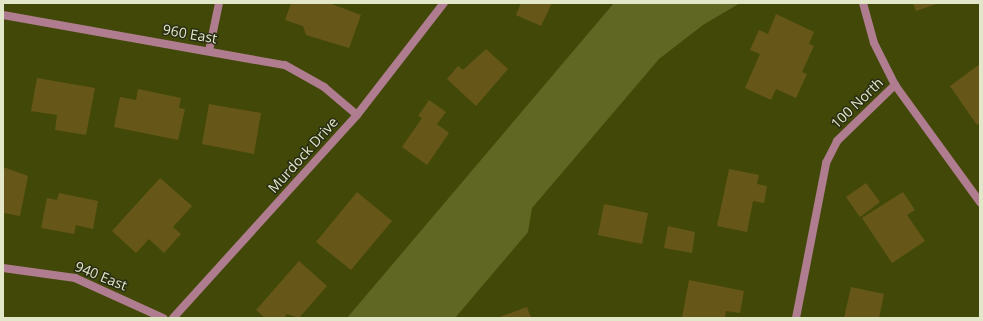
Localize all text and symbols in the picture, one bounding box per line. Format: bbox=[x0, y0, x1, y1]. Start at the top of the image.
street label: 960 East bbox=[162, 21, 218, 47]
street label: 100 North bbox=[827, 74, 887, 132]
street label: Murdock Drive bbox=[265, 114, 341, 196]
street label: 940 East bbox=[72, 258, 130, 294]

